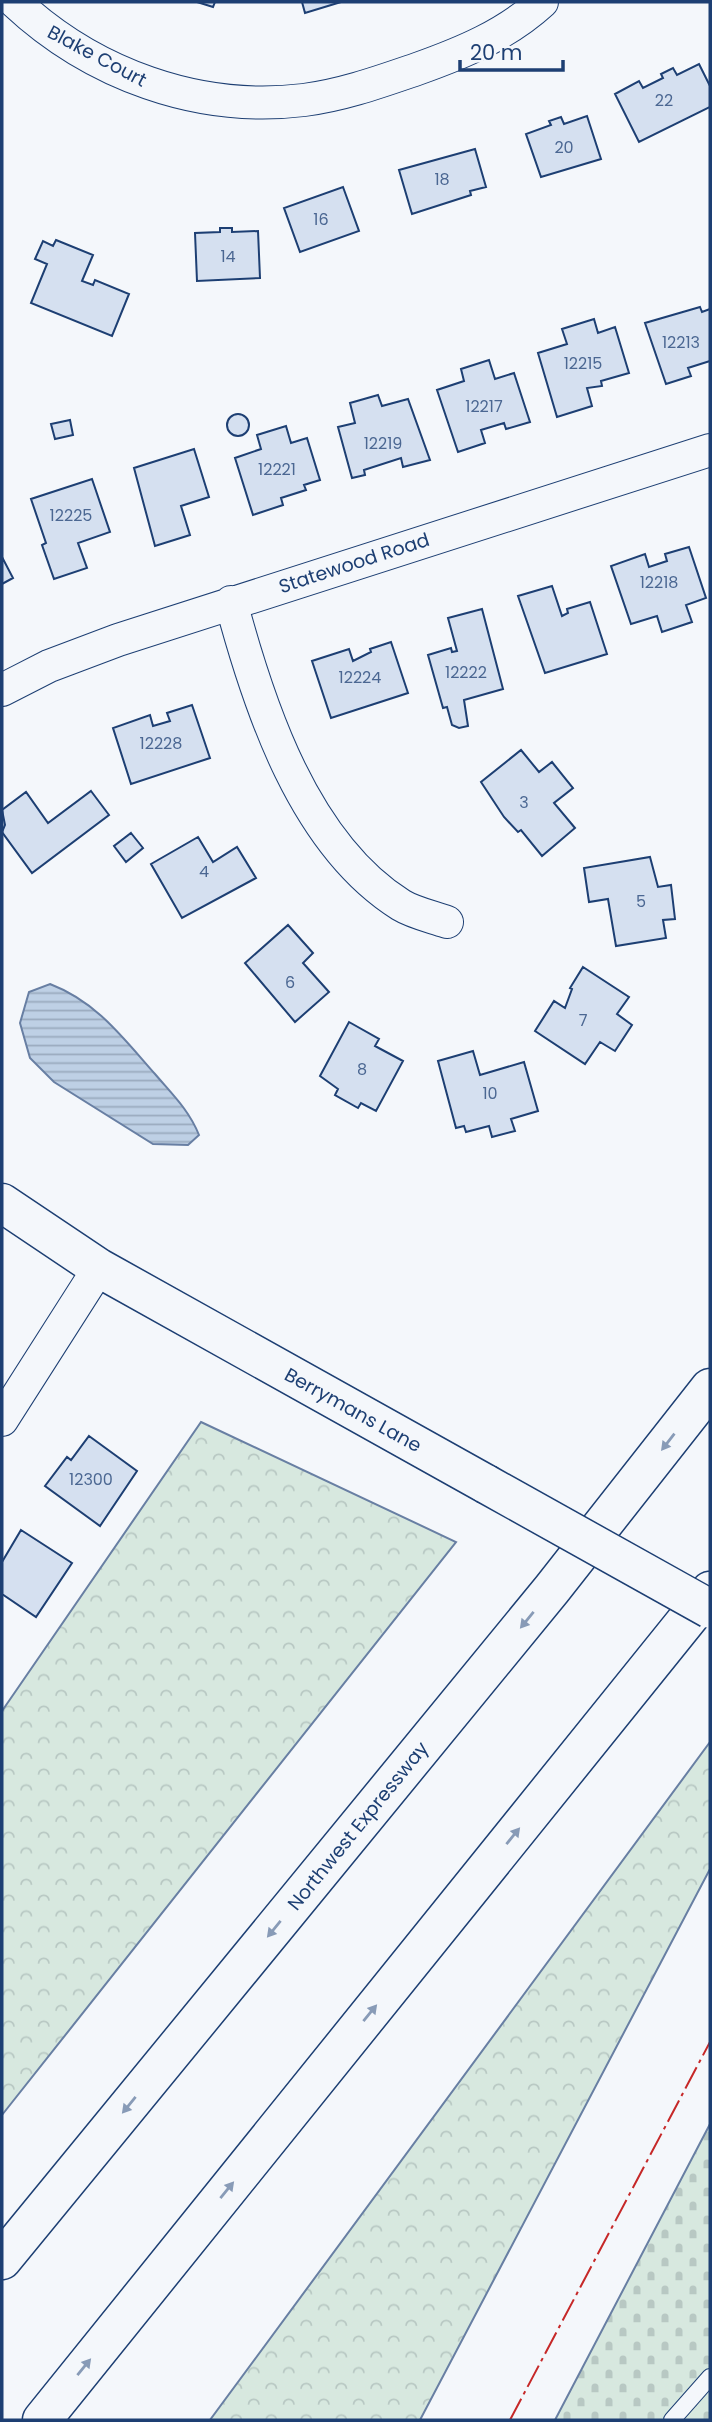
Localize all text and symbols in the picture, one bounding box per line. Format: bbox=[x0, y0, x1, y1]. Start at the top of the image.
street label: Blake Court bbox=[43, 19, 151, 93]
scale bar bbox=[460, 28, 563, 72]
text: 20 m bbox=[470, 38, 523, 67]
house number: 22 bbox=[655, 89, 673, 112]
house number: 20 bbox=[554, 136, 574, 159]
house number: 18 bbox=[434, 168, 450, 191]
house number: 16 bbox=[313, 208, 329, 231]
house number: 14 bbox=[220, 245, 236, 268]
house number: 12213 bbox=[662, 331, 700, 354]
house number: 12215 bbox=[564, 352, 602, 375]
house number: 12217 bbox=[465, 395, 503, 418]
house number: 12219 bbox=[364, 432, 402, 455]
house number: 12221 bbox=[258, 458, 296, 481]
house number: 12225 bbox=[50, 504, 92, 527]
street label: Statewood Road bbox=[275, 526, 433, 600]
house number: 12218 bbox=[640, 571, 678, 594]
house number: 12222 bbox=[445, 661, 487, 684]
house number: 12224 bbox=[339, 666, 381, 689]
house number: 12228 bbox=[140, 732, 182, 755]
house number: 3 bbox=[519, 791, 529, 814]
house number: 4 bbox=[199, 860, 209, 883]
house number: 5 bbox=[636, 890, 646, 913]
house number: 6 bbox=[285, 971, 295, 994]
house number: 7 bbox=[579, 1009, 588, 1032]
house number: 8 bbox=[357, 1058, 367, 1081]
house number: 10 bbox=[482, 1082, 498, 1105]
street label: Berrymans Lane bbox=[280, 1361, 426, 1459]
one-way arrow bbox=[661, 1433, 676, 1451]
house number: 12300 bbox=[69, 1468, 113, 1491]
one-way arrow bbox=[519, 1611, 534, 1629]
street label: Northwest Expressway bbox=[281, 1735, 435, 1916]
one-way arrow bbox=[506, 1828, 521, 1846]
one-way arrow bbox=[266, 1919, 281, 1937]
one-way arrow bbox=[363, 2005, 378, 2023]
one-way arrow bbox=[122, 2095, 137, 2113]
one-way arrow bbox=[219, 2181, 234, 2198]
one-way arrow bbox=[76, 2358, 91, 2375]

